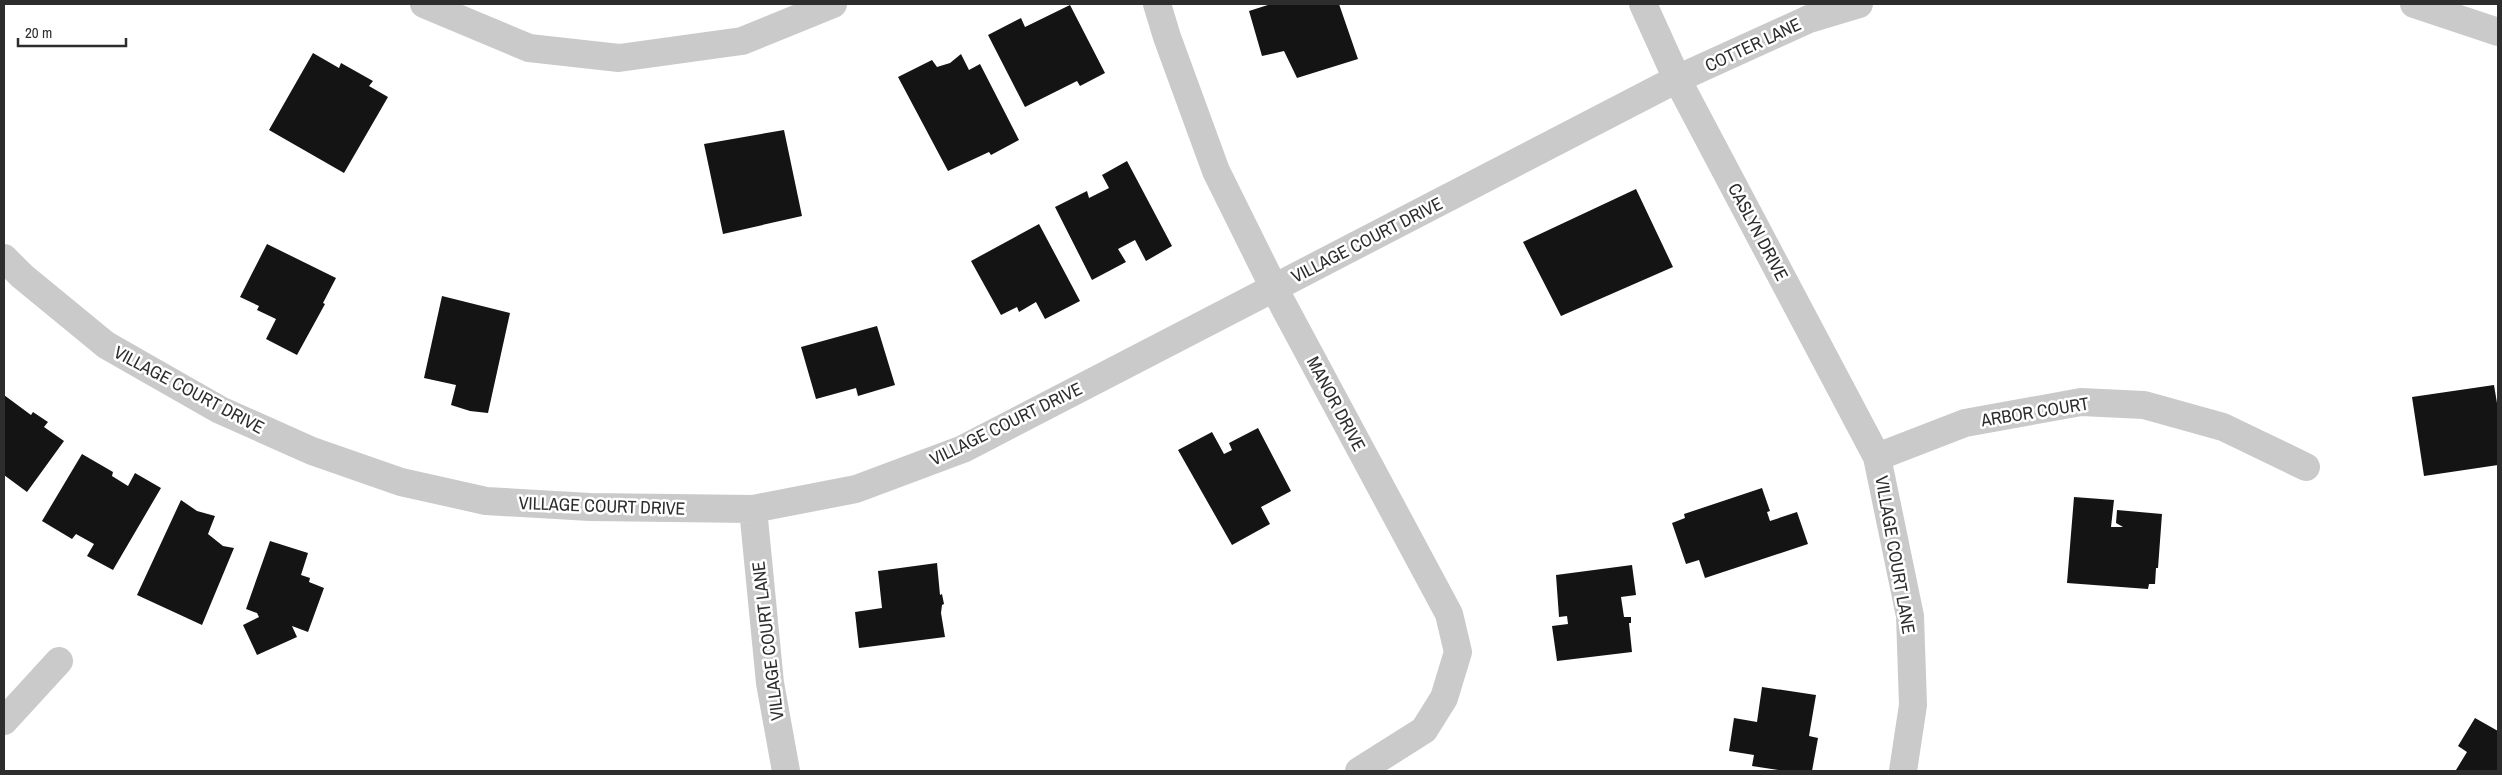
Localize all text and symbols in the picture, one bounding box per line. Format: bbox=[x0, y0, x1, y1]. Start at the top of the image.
street label: COTTER LANE bbox=[1701, 11, 1805, 78]
scale bar bbox=[18, 15, 125, 47]
text: 20 m bbox=[25, 22, 52, 43]
street label: CASLYN DRIVE bbox=[1722, 179, 1795, 285]
street label: VILLAGE COURT DRIVE bbox=[1287, 191, 1447, 289]
street label: VILLAGE COURT DRIVE bbox=[110, 339, 269, 440]
street label: MANOR DRIVE bbox=[1301, 352, 1372, 456]
street label: VILLAGE COURT DRIVE bbox=[925, 376, 1086, 471]
street label: ARBOR COURT bbox=[1978, 391, 2091, 433]
street label: VILLAGE COURT LANE bbox=[1869, 474, 1922, 636]
street label: VILLAGE COURT DRIVE bbox=[518, 490, 686, 521]
street label: VILLAGE COURT LANE bbox=[745, 560, 790, 722]

